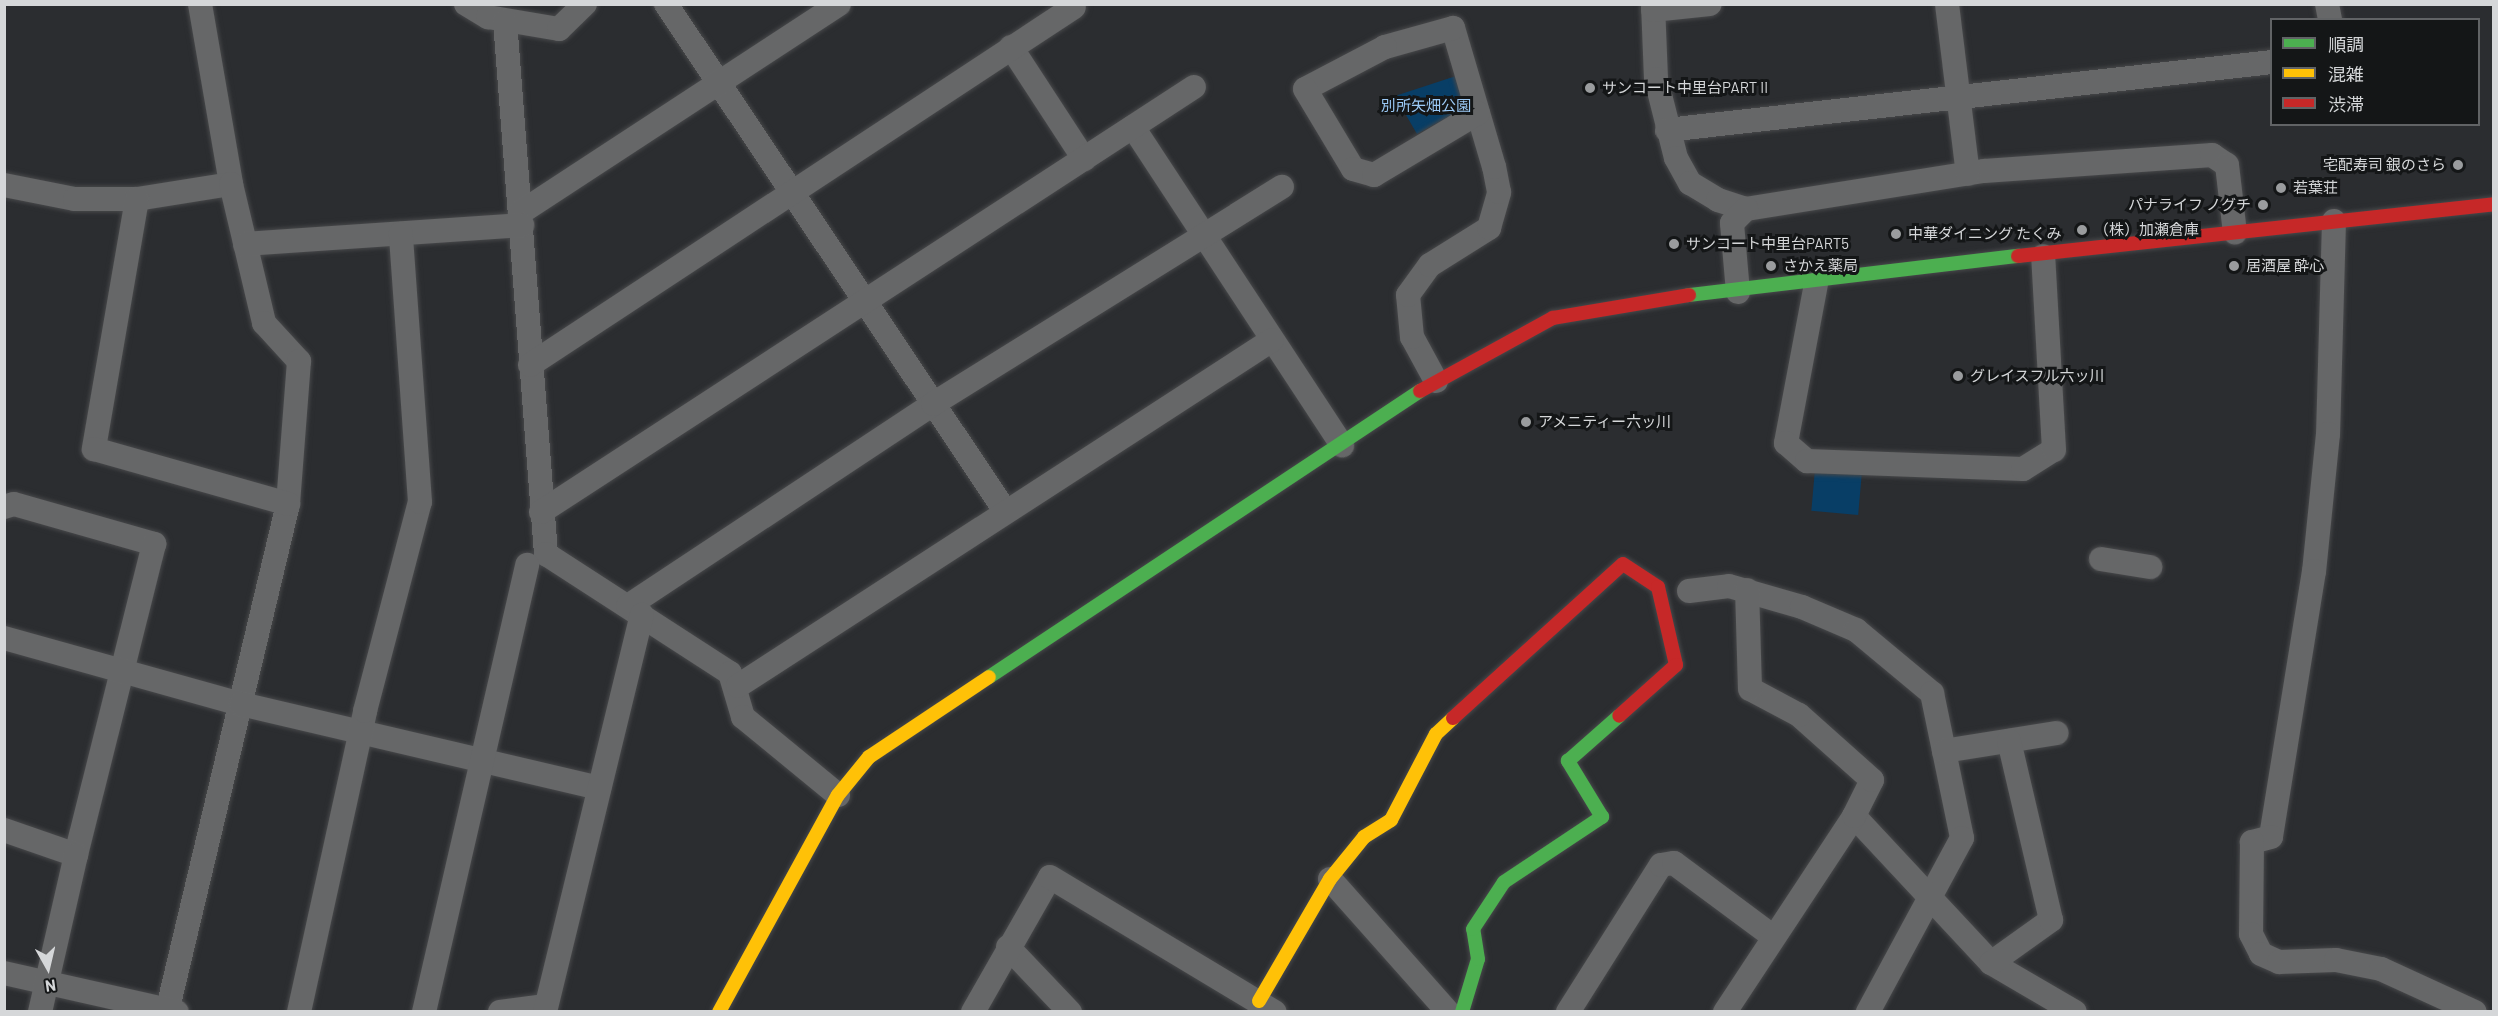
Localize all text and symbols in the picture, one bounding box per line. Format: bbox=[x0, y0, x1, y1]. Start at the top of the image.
legend bbox=[2270, 18, 2480, 126]
text: 順調 bbox=[2328, 33, 2364, 55]
text: 混雑 bbox=[2328, 63, 2364, 85]
place label: サンコート中里台PART II bbox=[1602, 79, 1768, 97]
marker: サンコート中里台PART II bbox=[1583, 81, 1597, 95]
text: 渋滞 bbox=[2328, 93, 2364, 115]
park label: 別所矢畑公園 bbox=[1381, 97, 1471, 115]
place label: 宅配寿司 銀のさら bbox=[2323, 156, 2446, 174]
marker: 宅配寿司 銀のさら bbox=[2451, 158, 2465, 172]
place label: 若葉荘 bbox=[2293, 179, 2338, 197]
marker: 若葉荘 bbox=[2274, 181, 2288, 195]
place label: パナライフ ノグチ bbox=[2128, 196, 2251, 214]
marker: パナライフ ノグチ bbox=[2256, 198, 2270, 212]
place label: （株）加瀬倉庫 bbox=[2094, 221, 2199, 239]
marker: （株）加瀬倉庫 bbox=[2075, 223, 2089, 237]
place label: 中華ダイニング たくみ bbox=[1908, 225, 2061, 243]
marker: 中華ダイニング たくみ bbox=[1889, 227, 1903, 241]
place label: サンコート中里台PART5 bbox=[1686, 235, 1849, 253]
marker: サンコート中里台PART5 bbox=[1667, 237, 1681, 251]
place label: さかえ薬局 bbox=[1783, 257, 1858, 275]
place label: 居酒屋 酔心 bbox=[2246, 257, 2324, 275]
marker: さかえ薬局 bbox=[1764, 259, 1778, 273]
marker: 居酒屋 酔心 bbox=[2227, 259, 2241, 273]
place label: グレイスフル六ッ川 bbox=[1970, 367, 2105, 385]
marker: グレイスフル六ッ川 bbox=[1951, 369, 1965, 383]
place label: アメニティー六ッ川 bbox=[1538, 413, 1673, 431]
marker: アメニティー六ッ川 bbox=[1519, 415, 1533, 429]
north arrow bbox=[18, 938, 78, 998]
text: N bbox=[44, 976, 57, 996]

